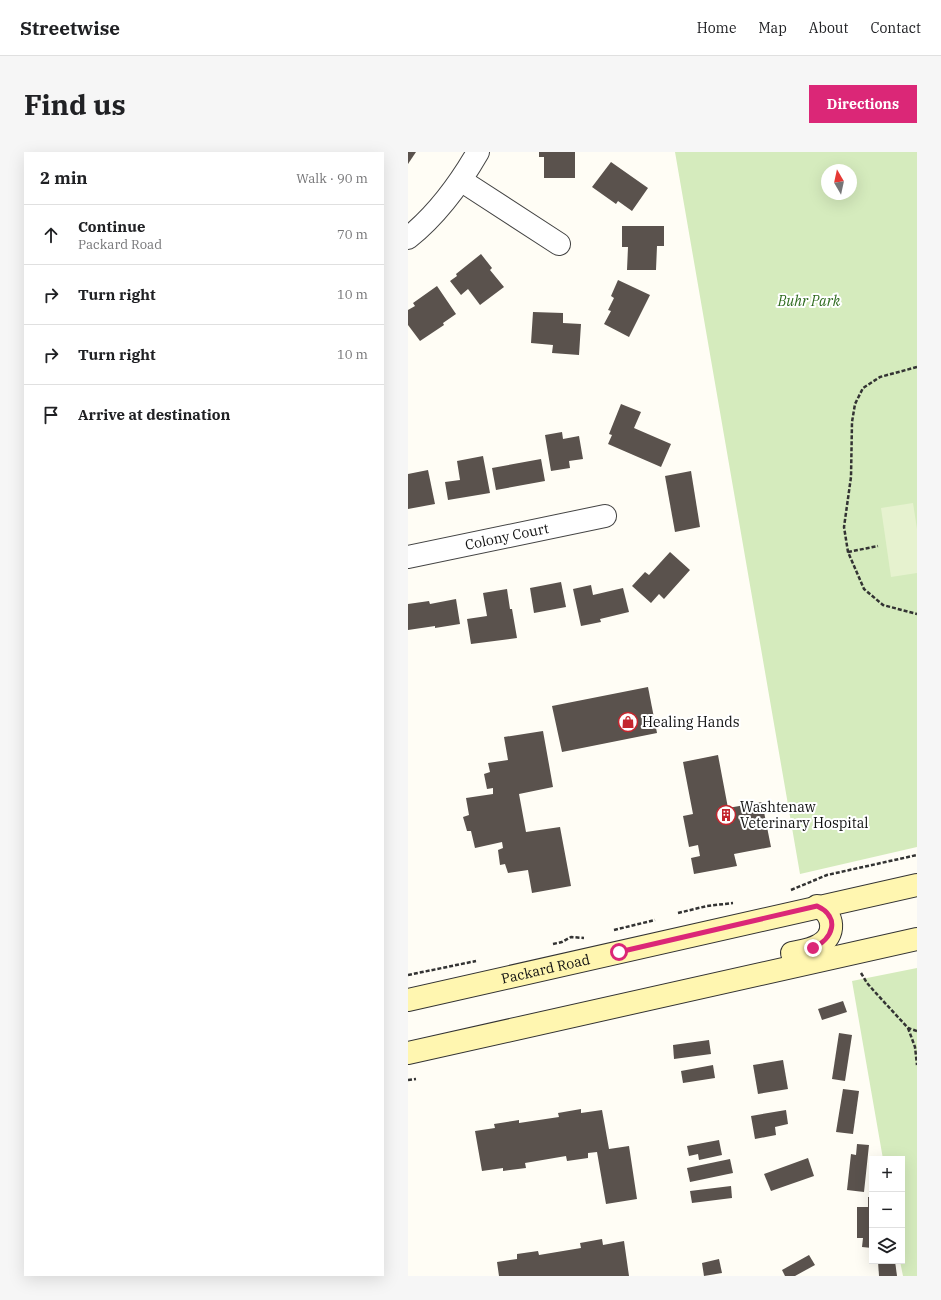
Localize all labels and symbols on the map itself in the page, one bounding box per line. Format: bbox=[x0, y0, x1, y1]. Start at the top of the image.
north arrow bbox=[821, 164, 857, 200]
park label: Buhr Park bbox=[777, 292, 841, 310]
street label: Colony Court bbox=[463, 519, 551, 554]
shop icon: Healing Hands bbox=[617, 711, 639, 733]
place label: Healing Hands bbox=[642, 713, 740, 731]
place label: Washtenaw Veterinary Hospital bbox=[740, 798, 869, 832]
building icon: Washtenaw Veterinary Hospital bbox=[715, 804, 737, 826]
route end bbox=[804, 939, 822, 957]
route start bbox=[610, 943, 628, 961]
street label: Packard Road bbox=[499, 950, 592, 988]

